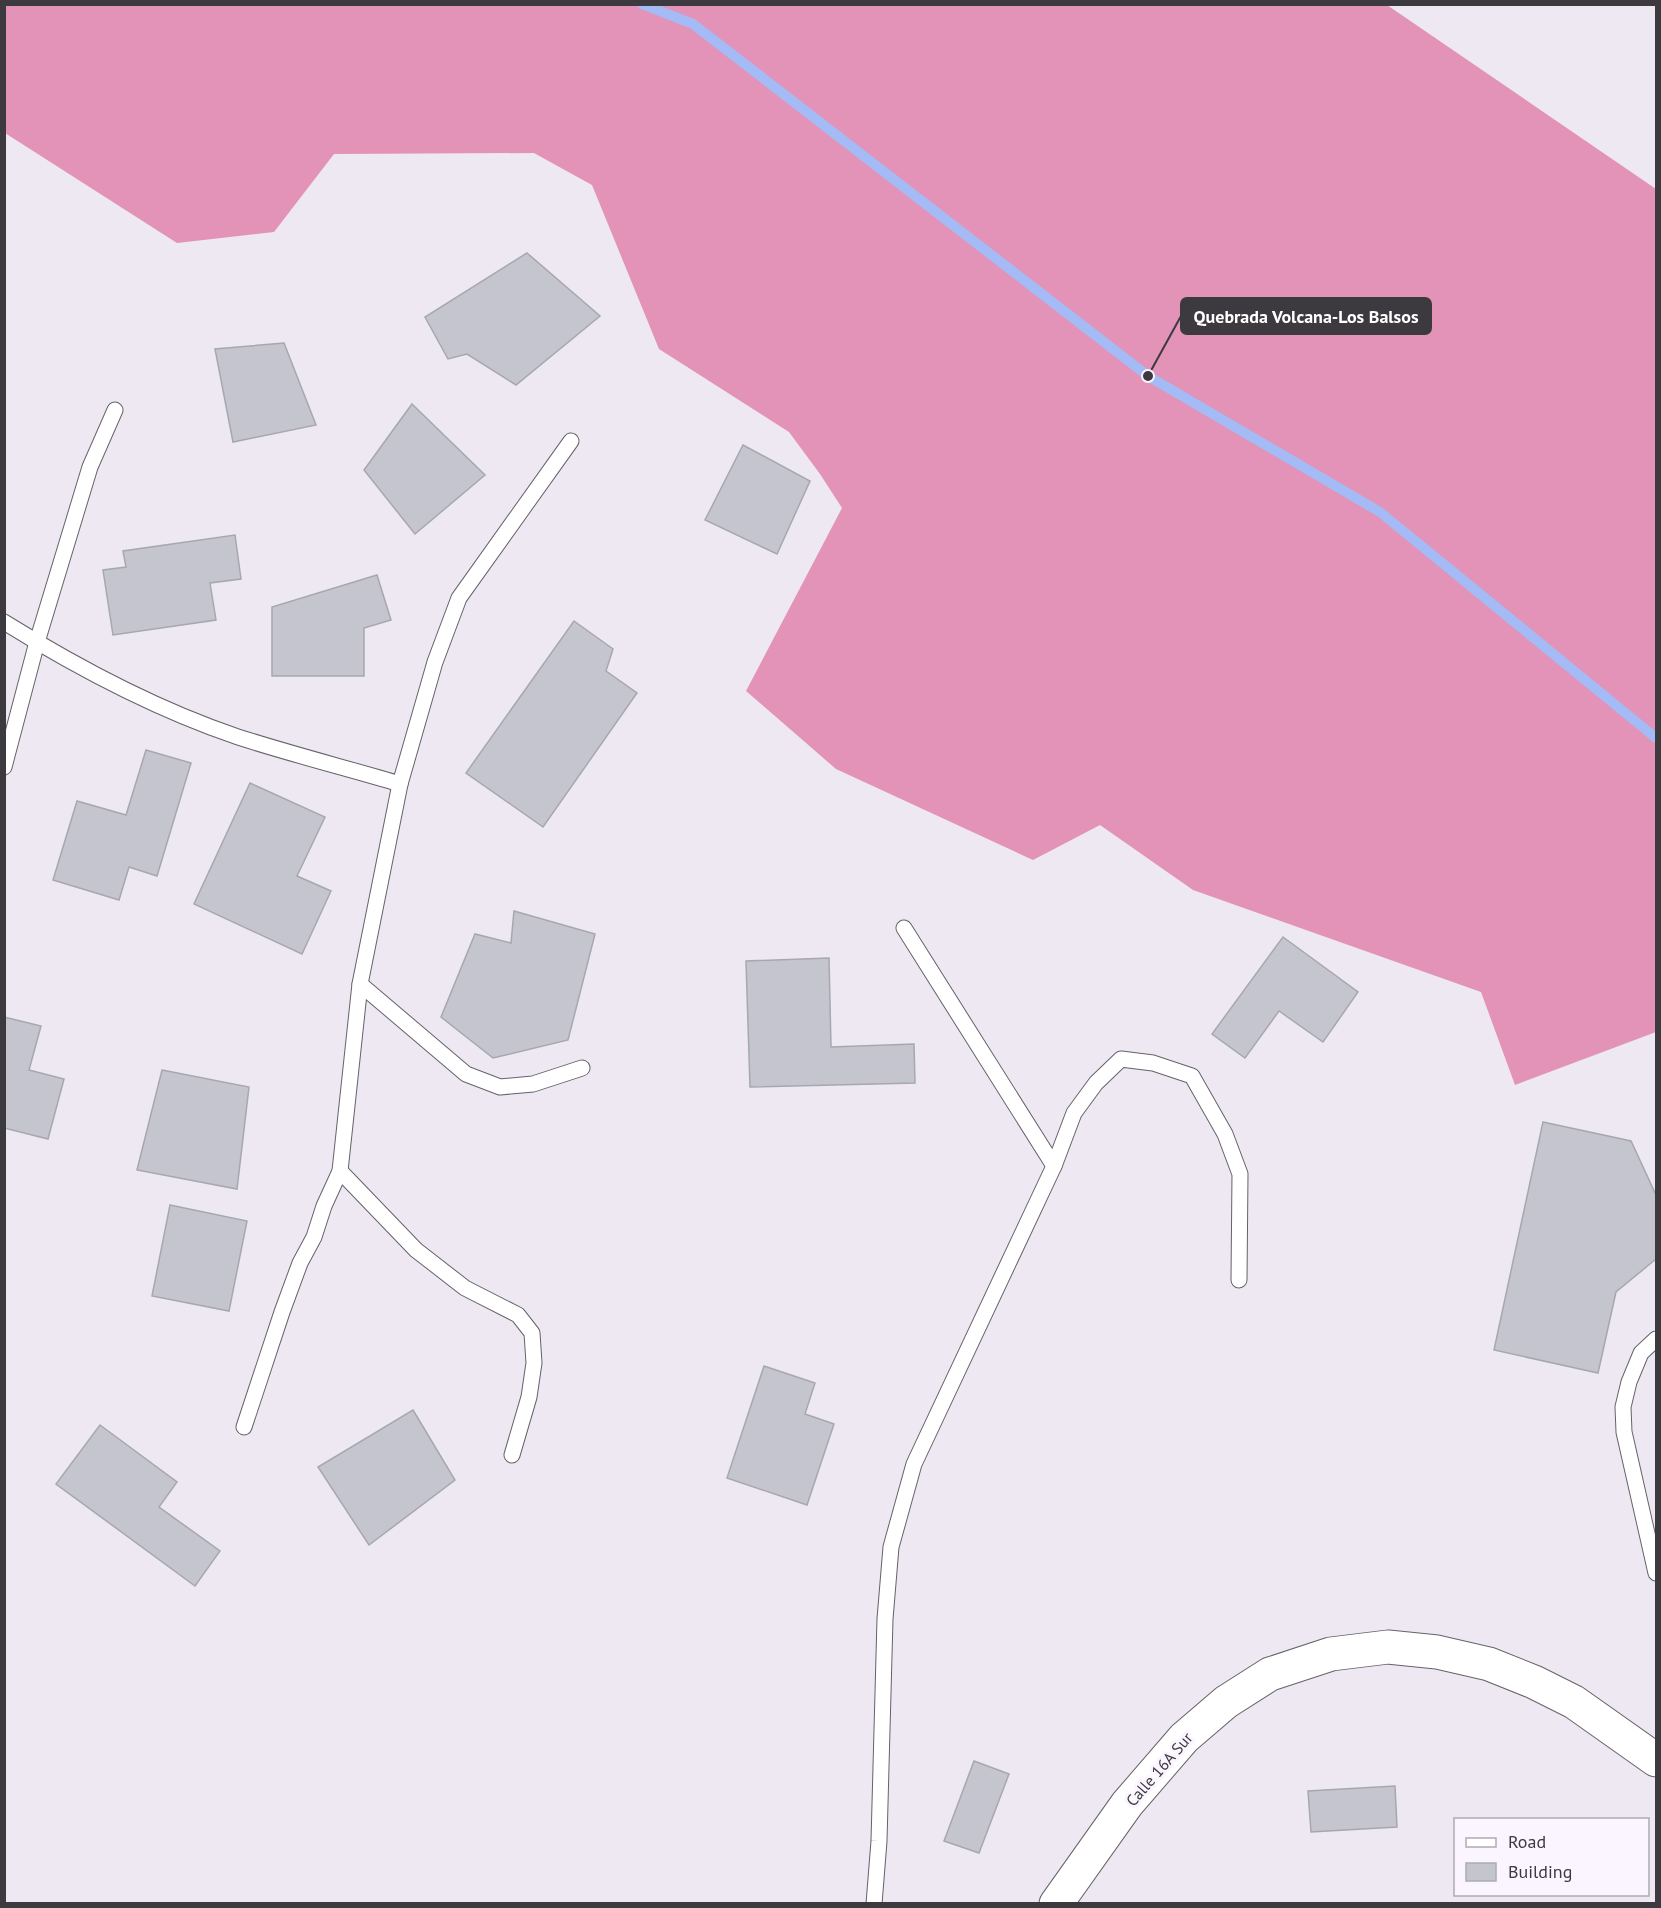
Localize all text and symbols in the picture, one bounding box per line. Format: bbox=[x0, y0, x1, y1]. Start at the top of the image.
callout: Quebrada Volcana-Los Balsos bbox=[1181, 298, 1431, 334]
text: Quebrada Volcana-Los Balsos bbox=[1194, 305, 1419, 328]
street label: Calle 16A Sur bbox=[1121, 1727, 1197, 1810]
legend bbox=[1454, 1818, 1649, 1896]
text: Road bbox=[1508, 1830, 1546, 1853]
text: Building bbox=[1508, 1860, 1572, 1883]

